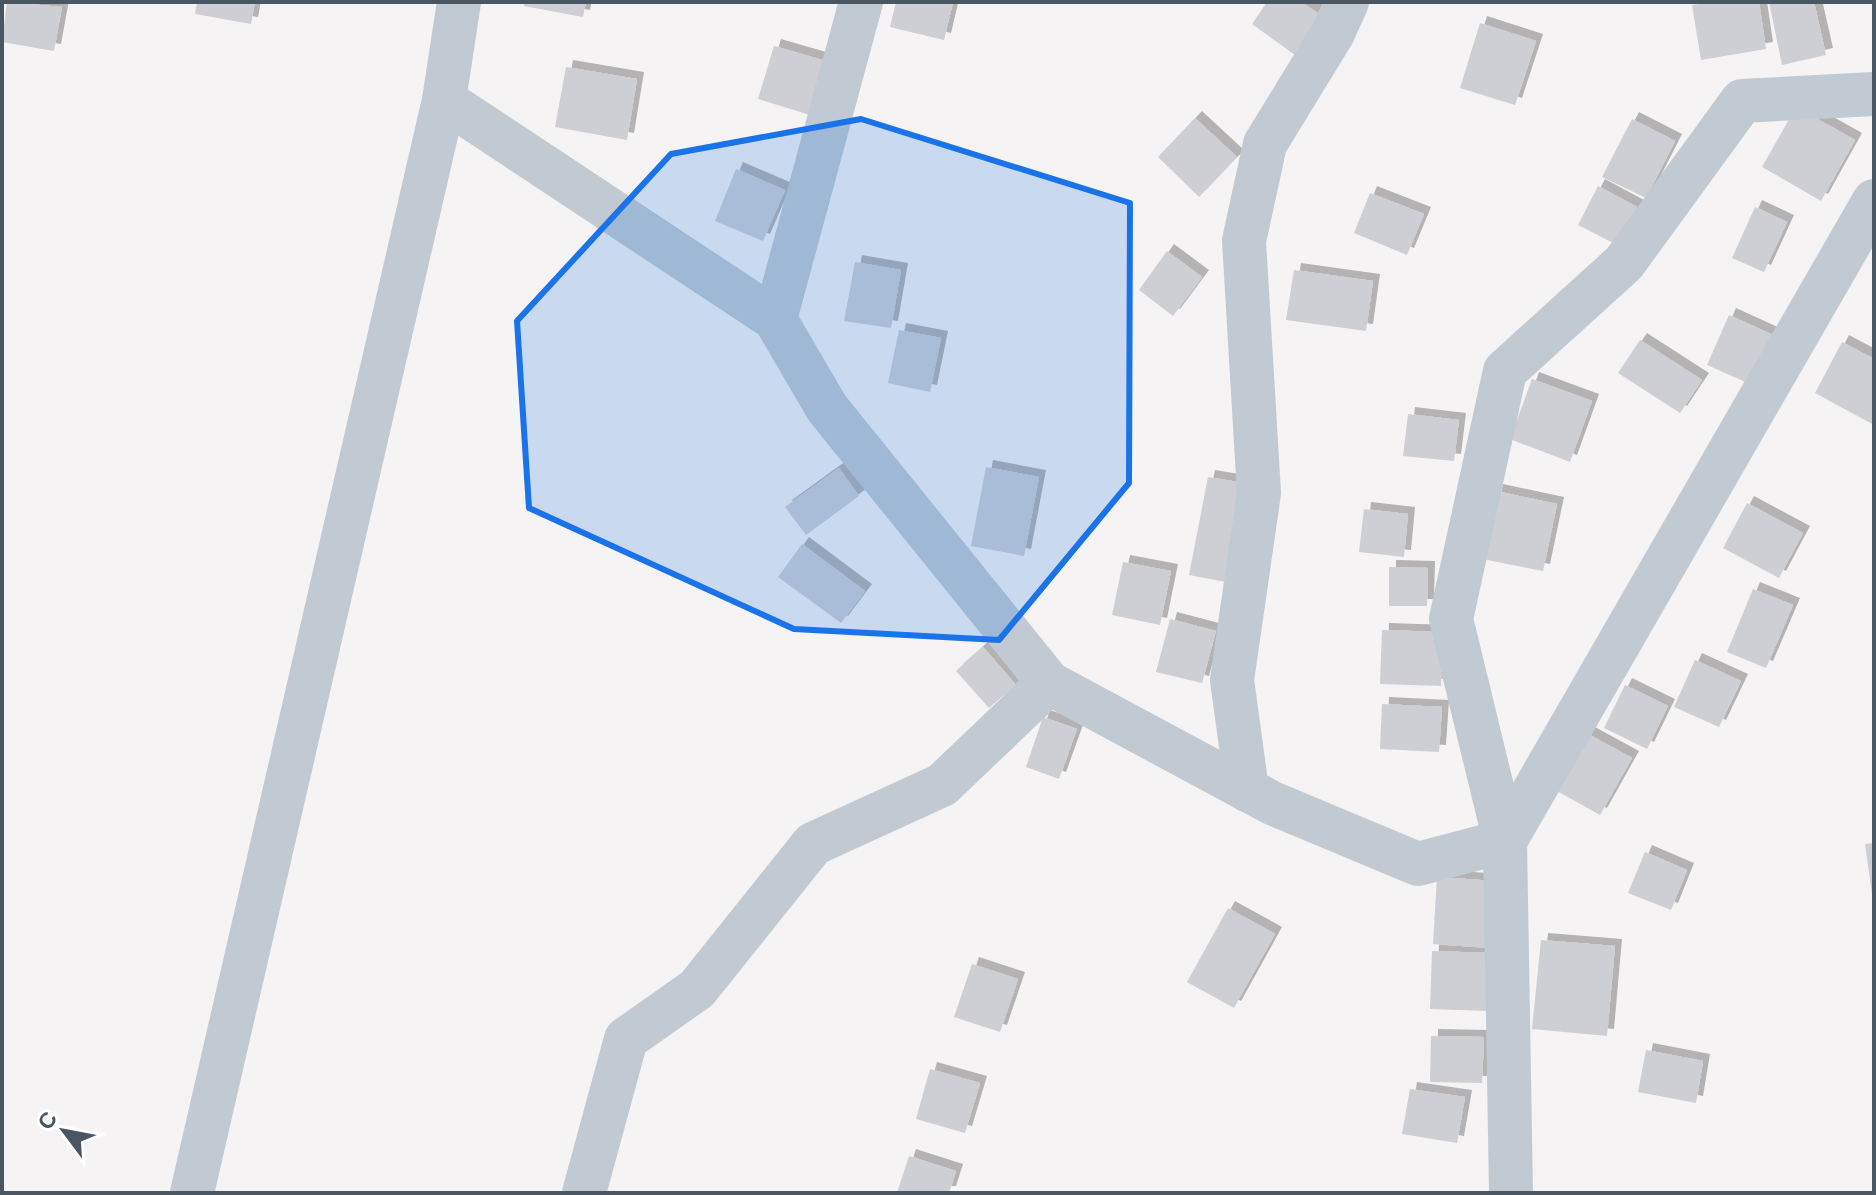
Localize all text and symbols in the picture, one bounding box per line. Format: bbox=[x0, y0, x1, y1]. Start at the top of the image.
north arrow bbox=[24, 1091, 104, 1171]
text: С bbox=[33, 1107, 62, 1134]

